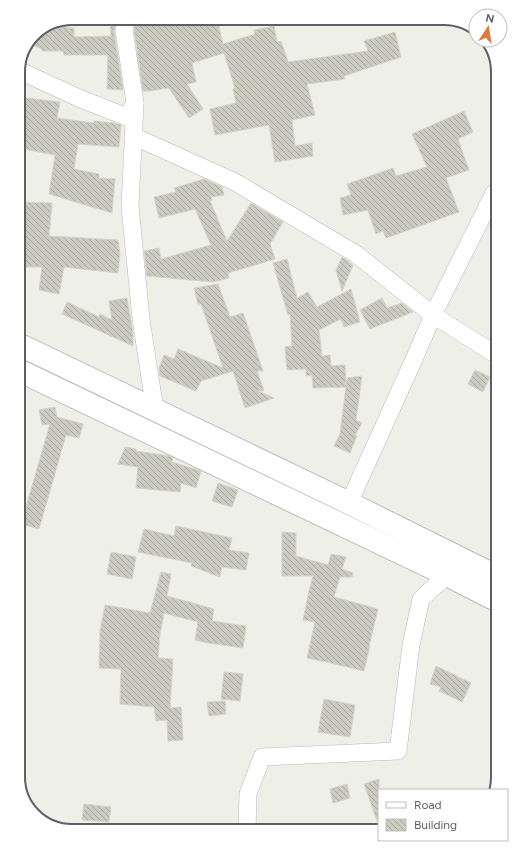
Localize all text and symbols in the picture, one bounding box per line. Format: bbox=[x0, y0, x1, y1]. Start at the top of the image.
north arrow bbox=[468, 8, 508, 48]
text: N bbox=[484, 11, 495, 26]
legend bbox=[378, 789, 508, 841]
text: Road bbox=[414, 798, 442, 812]
text: Building bbox=[414, 818, 457, 832]

